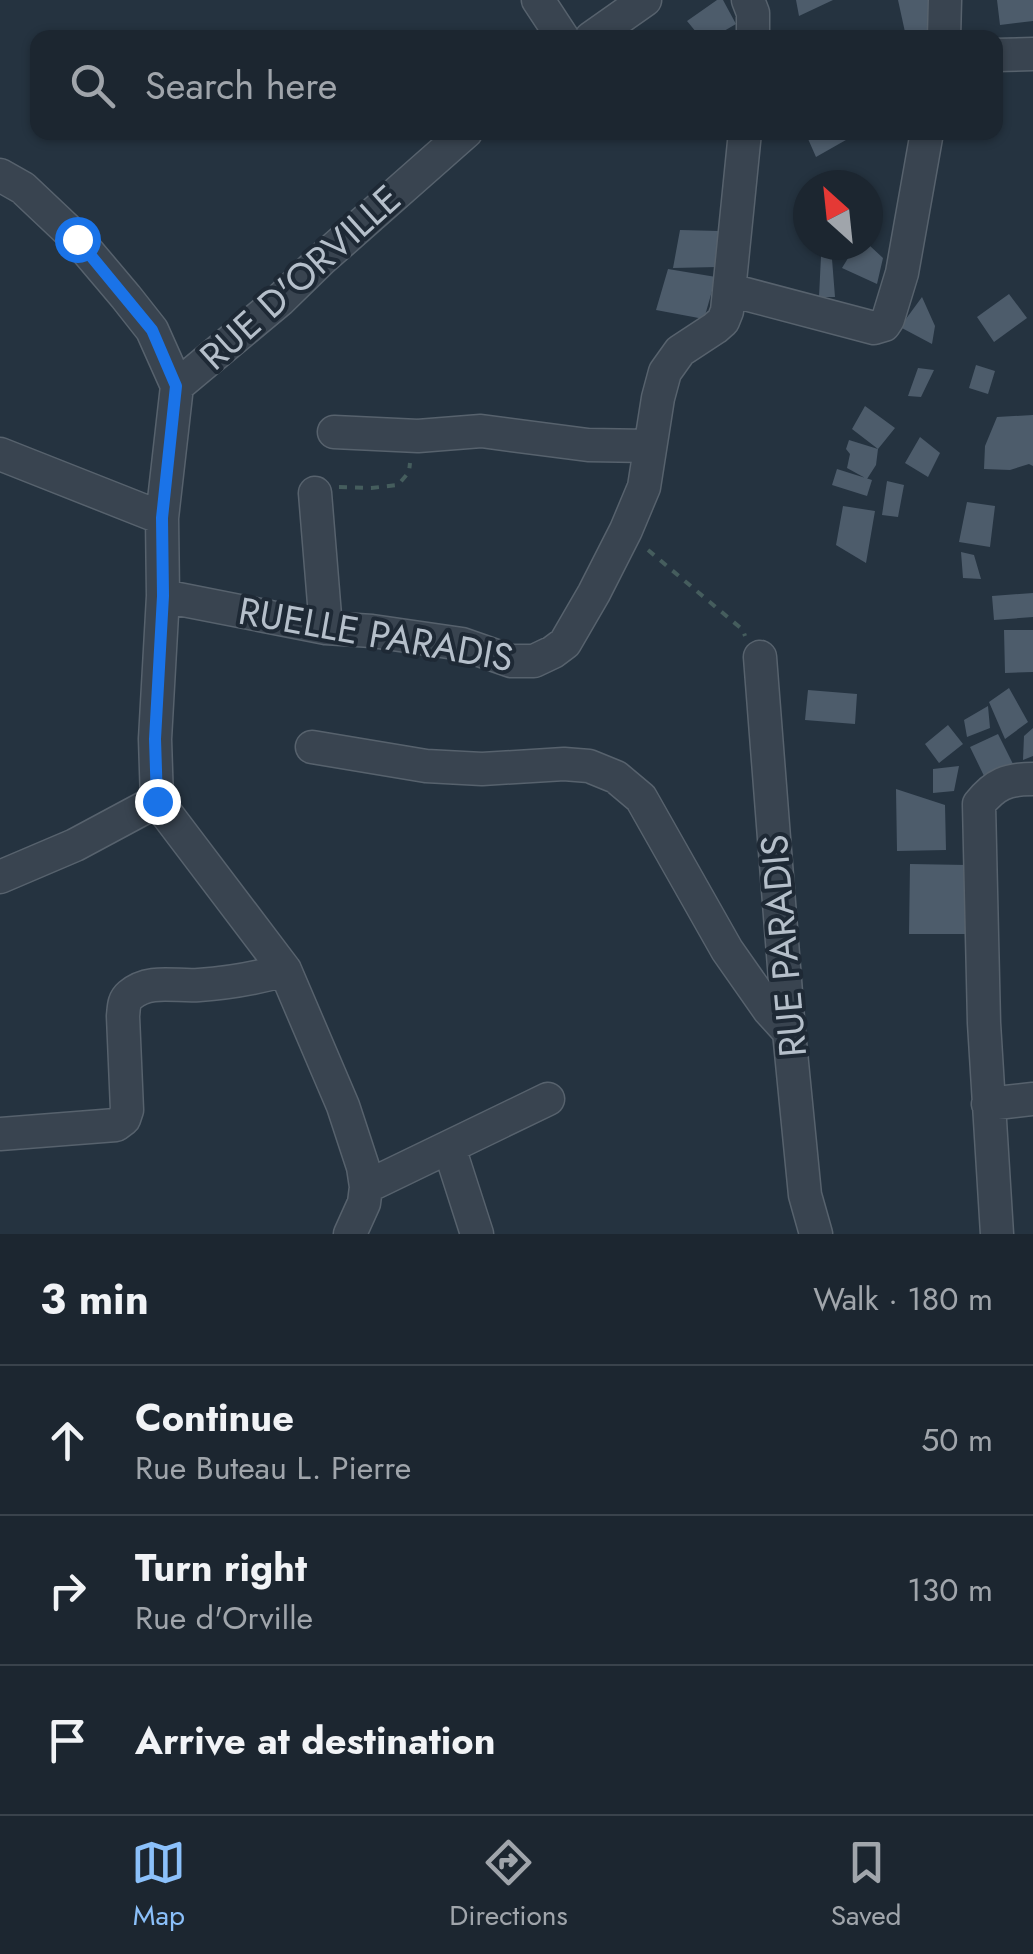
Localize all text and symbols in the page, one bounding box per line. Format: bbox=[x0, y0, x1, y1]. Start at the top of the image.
search box bbox=[30, 30, 1003, 140]
icon: search bbox=[65, 58, 120, 113]
text: Search here bbox=[145, 58, 337, 113]
north arrow bbox=[793, 170, 883, 260]
street label: RUE D'ORVILLE bbox=[187, 172, 413, 382]
route start bbox=[55, 217, 101, 263]
street label: RUELLE PARADIS bbox=[234, 583, 518, 685]
route end bbox=[135, 779, 181, 825]
street label: RUE PARADIS bbox=[746, 833, 820, 1059]
text: 3 min bbox=[40, 1269, 149, 1330]
text: Walk · 180 m bbox=[813, 1276, 993, 1322]
text: Continue bbox=[135, 1390, 294, 1445]
icon: ahead bbox=[40, 1413, 95, 1468]
text: 50 m bbox=[921, 1417, 993, 1463]
text: Rue Buteau L. Pierre bbox=[135, 1445, 411, 1491]
text: Turn right bbox=[135, 1540, 307, 1595]
icon: right bbox=[40, 1563, 95, 1618]
text: 130 m bbox=[907, 1567, 993, 1613]
text: Rue d'Orville bbox=[135, 1595, 313, 1641]
icon: arrive bbox=[40, 1713, 95, 1768]
text: Arrive at destination bbox=[135, 1713, 496, 1768]
tab: Map bbox=[131, 1835, 186, 1936]
tab: Directions bbox=[449, 1835, 568, 1936]
tab: Saved bbox=[831, 1835, 902, 1936]

